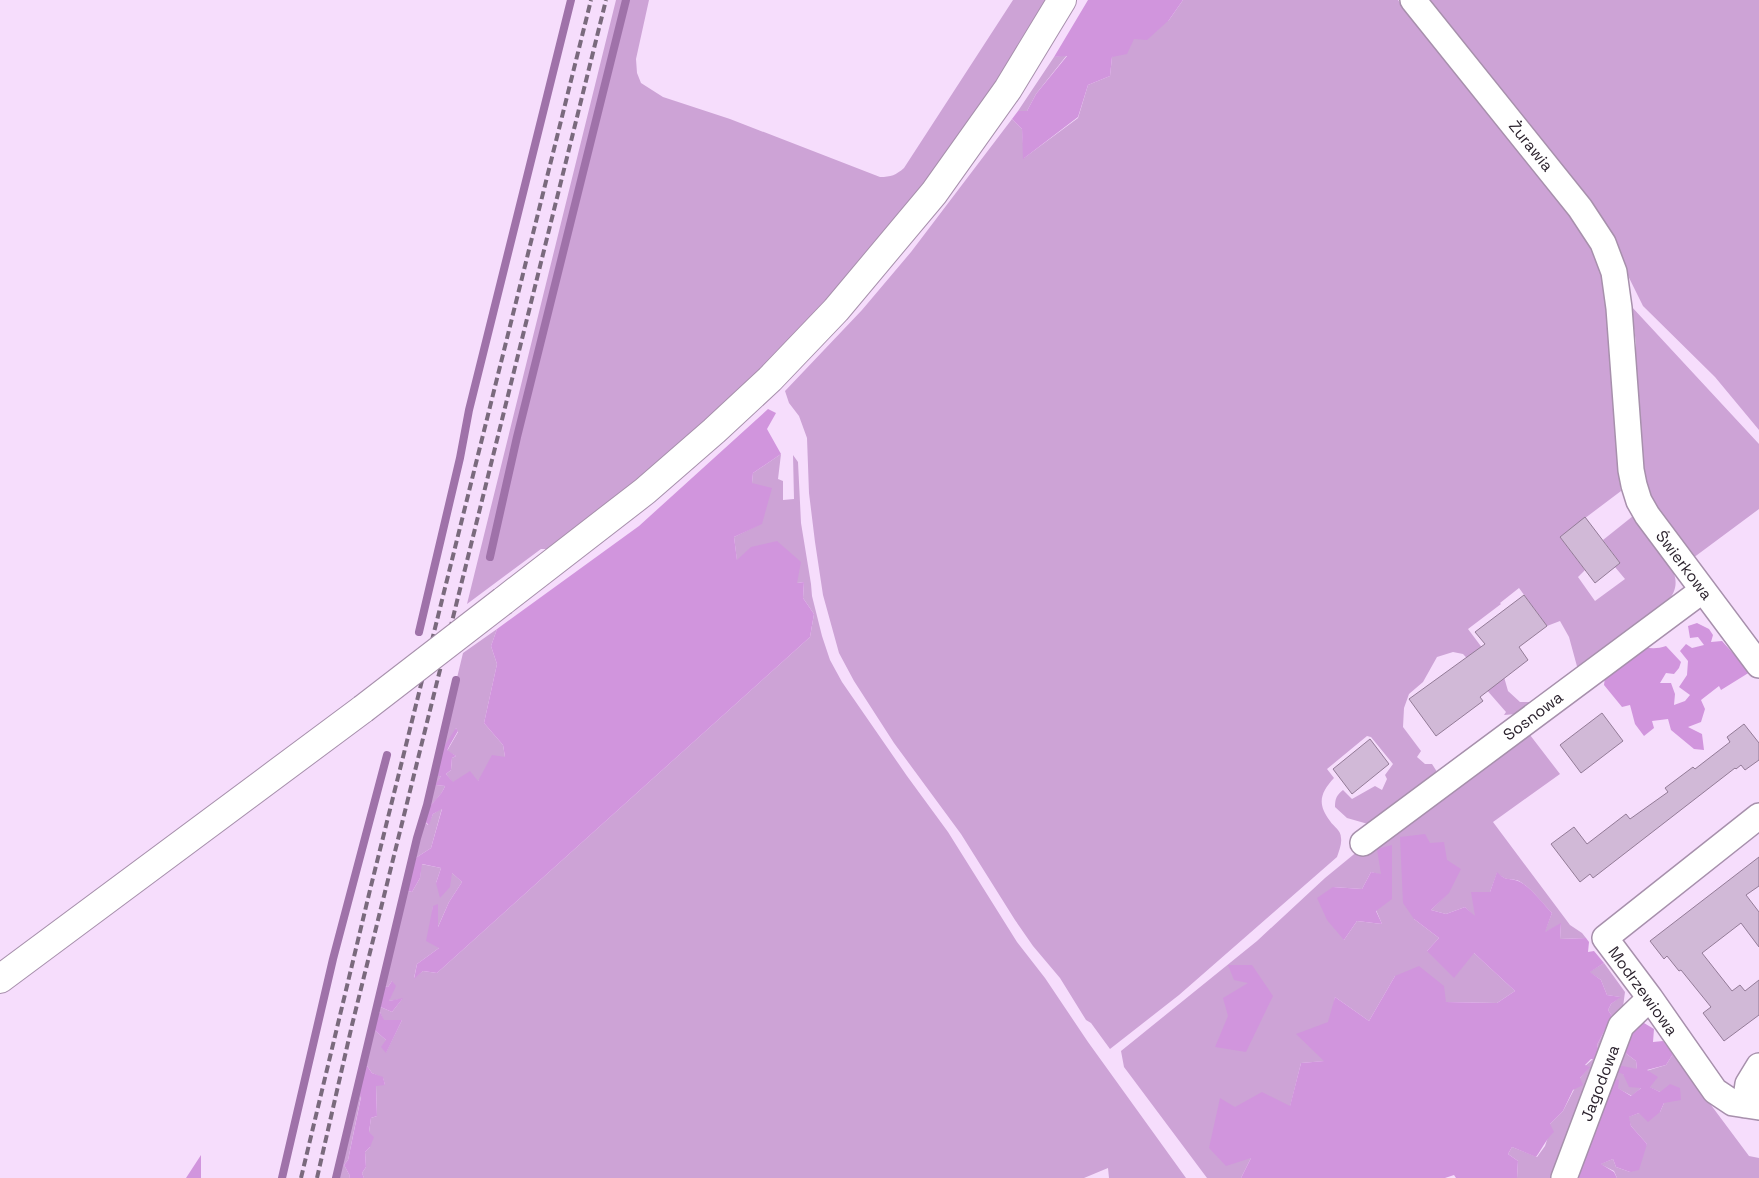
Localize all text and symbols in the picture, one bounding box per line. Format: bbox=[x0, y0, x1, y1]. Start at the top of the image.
street label: Żurawia bbox=[1504, 116, 1558, 176]
street label: Świerkowa bbox=[1651, 526, 1717, 604]
street label: Sosnowa bbox=[1499, 687, 1567, 745]
street label: Modrzewiowa bbox=[1603, 942, 1683, 1040]
street label: Jagodowa bbox=[1576, 1042, 1624, 1124]

